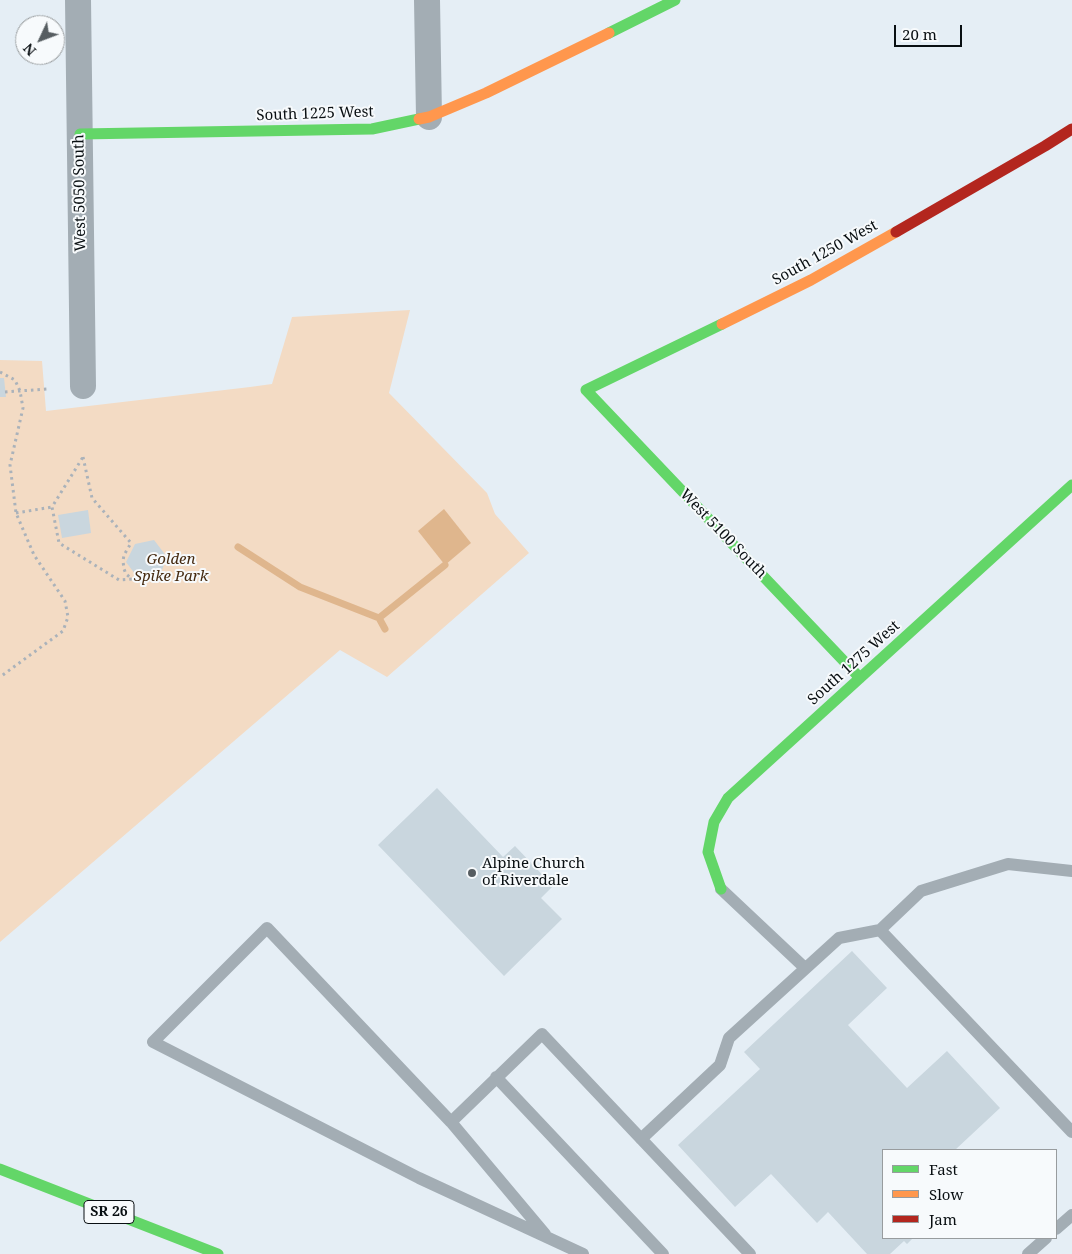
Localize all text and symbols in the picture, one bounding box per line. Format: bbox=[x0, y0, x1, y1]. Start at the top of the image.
north arrow bbox=[15, 15, 65, 65]
scale bar bbox=[897, 15, 964, 47]
text: 20 m bbox=[902, 24, 937, 44]
text: N bbox=[19, 39, 40, 60]
street label: South 1225 West bbox=[256, 103, 374, 125]
street label: West 5050 South bbox=[70, 134, 90, 252]
street label: South 1250 West bbox=[769, 217, 881, 289]
street label: West 5100 South bbox=[676, 486, 770, 582]
park label: Golden Spike Park bbox=[134, 551, 208, 586]
street label: South 1275 West bbox=[804, 617, 904, 709]
place label: Alpine Church of Riverdale bbox=[482, 855, 585, 890]
marker: Alpine Church of Riverdale bbox=[466, 867, 478, 879]
legend bbox=[882, 1149, 1057, 1239]
text: Fast bbox=[929, 1159, 958, 1179]
text: Slow bbox=[929, 1184, 963, 1204]
road number: SR 26 bbox=[84, 1200, 134, 1224]
text: Jam bbox=[929, 1209, 957, 1229]

